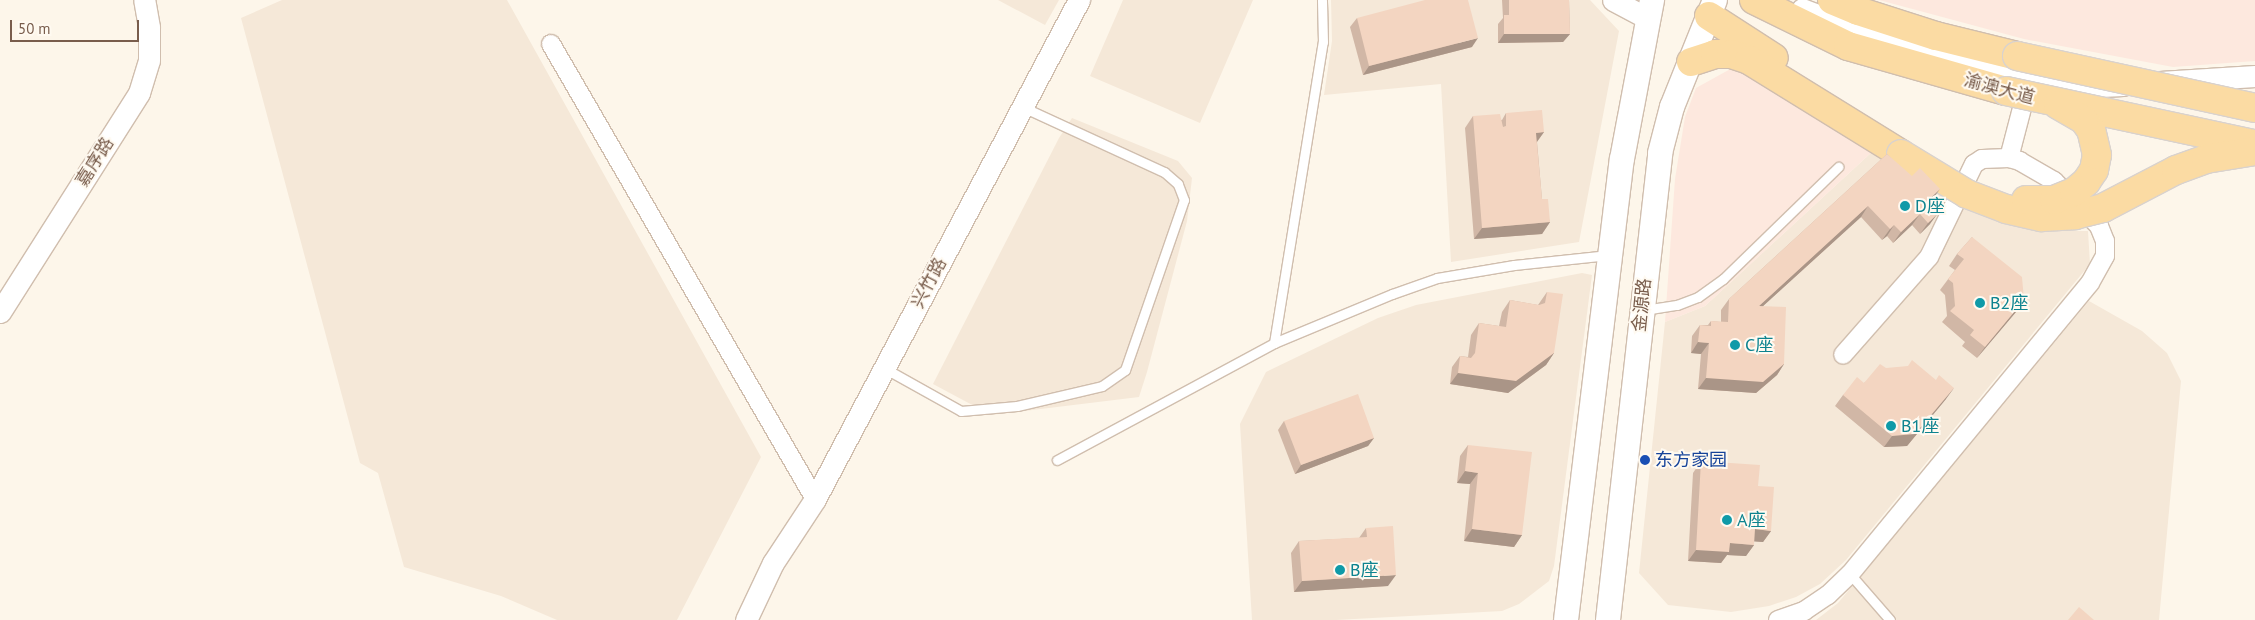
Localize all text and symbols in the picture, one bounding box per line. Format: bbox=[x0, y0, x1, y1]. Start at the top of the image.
scale bar bbox=[12, 10, 141, 42]
text: 50 m bbox=[18, 19, 51, 38]
street label: 渝澳大道 bbox=[1961, 69, 2037, 109]
street label: 嘉序路 bbox=[72, 133, 118, 191]
place label: D座 bbox=[1915, 195, 1945, 217]
marker: D座 bbox=[1899, 200, 1911, 212]
street label: 兴竹路 bbox=[907, 254, 951, 312]
street label: 金源路 bbox=[1628, 277, 1656, 333]
place label: B2座 bbox=[1990, 292, 2028, 314]
marker: B2座 bbox=[1974, 297, 1986, 309]
place label: C座 bbox=[1745, 334, 1773, 356]
marker: C座 bbox=[1729, 339, 1741, 351]
place label: B1座 bbox=[1901, 415, 1939, 437]
marker: B1座 bbox=[1885, 420, 1897, 432]
place label: 东方家园 bbox=[1655, 449, 1727, 471]
marker: 东方家园 bbox=[1639, 454, 1651, 466]
place label: A座 bbox=[1737, 509, 1766, 531]
marker: A座 bbox=[1721, 514, 1733, 526]
place label: B座 bbox=[1350, 559, 1379, 581]
marker: B座 bbox=[1334, 564, 1346, 576]

